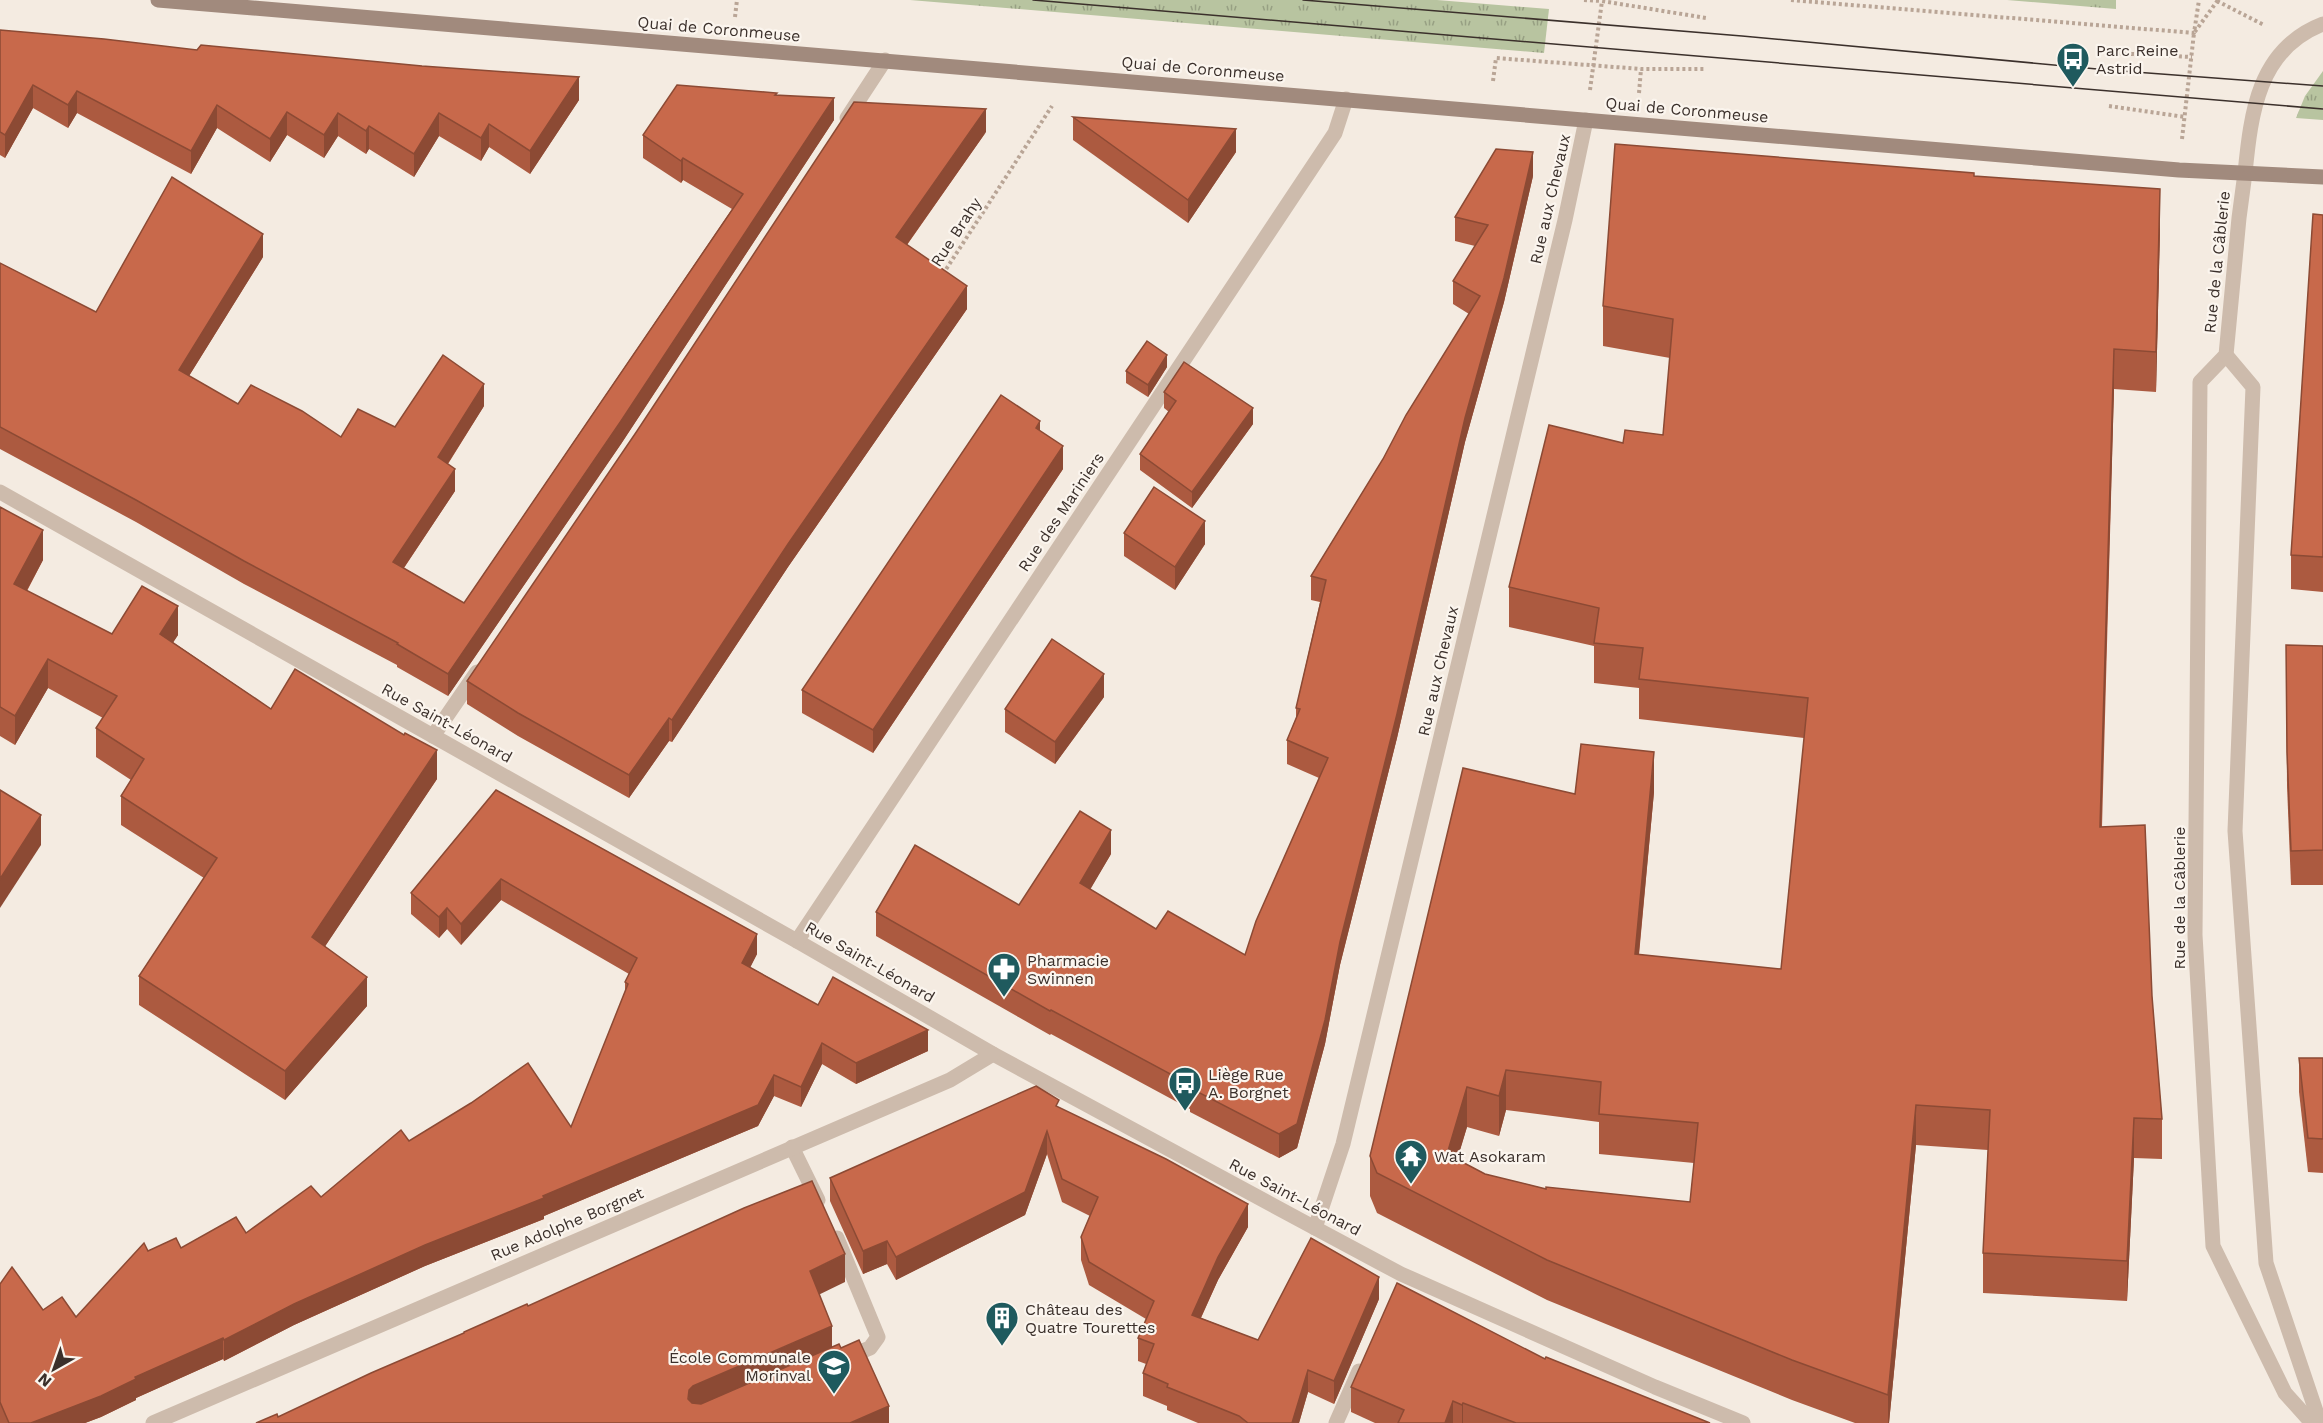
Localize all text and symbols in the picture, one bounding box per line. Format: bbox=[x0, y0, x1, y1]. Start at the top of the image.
street label: Quai de Coronmeuse bbox=[637, 12, 801, 46]
bus stop icon: Parc Reine Astrid bbox=[2055, 41, 2091, 88]
place label: Parc Reine Astrid bbox=[2096, 41, 2179, 78]
street label: Quai de Coronmeuse bbox=[1121, 52, 1285, 86]
street label: Quai de Coronmeuse bbox=[1605, 93, 1769, 127]
street label: Rue aux Chevaux bbox=[1526, 132, 1574, 266]
street label: Rue de la Câblerie bbox=[2200, 190, 2234, 334]
street label: Rue Brahy bbox=[927, 193, 986, 270]
street label: Rue des Mariniers bbox=[1014, 449, 1108, 575]
street label: Rue aux Chevaux bbox=[1414, 604, 1462, 738]
street label: Rue Saint-Léonard bbox=[378, 679, 516, 767]
street label: Rue de la Câblerie bbox=[2170, 827, 2189, 970]
street label: Rue Saint-Léonard bbox=[802, 917, 938, 1007]
pharmacy icon: Pharmacie Swinnen bbox=[986, 951, 1022, 998]
place label: Pharmacie Swinnen bbox=[1027, 951, 1109, 988]
bus stop icon: Liège Rue A. Borgnet bbox=[1167, 1065, 1203, 1112]
place label: Liège Rue A. Borgnet bbox=[1208, 1065, 1289, 1102]
temple icon: Wat Asokaram bbox=[1393, 1138, 1429, 1185]
place label: Wat Asokaram bbox=[1434, 1147, 1546, 1166]
street label: Rue Saint-Léonard bbox=[1226, 1154, 1364, 1240]
street label: Rue Adolphe Borgnet bbox=[488, 1183, 647, 1265]
building icon: Château des Quatre Tourettes bbox=[984, 1300, 1020, 1347]
place label: Château des Quatre Tourettes bbox=[1025, 1300, 1156, 1337]
north arrow bbox=[24, 1339, 84, 1399]
place label: École Communale Morinval bbox=[669, 1348, 811, 1385]
school or university icon: École Communale Morinval bbox=[816, 1348, 852, 1395]
text: N bbox=[34, 1369, 55, 1391]

